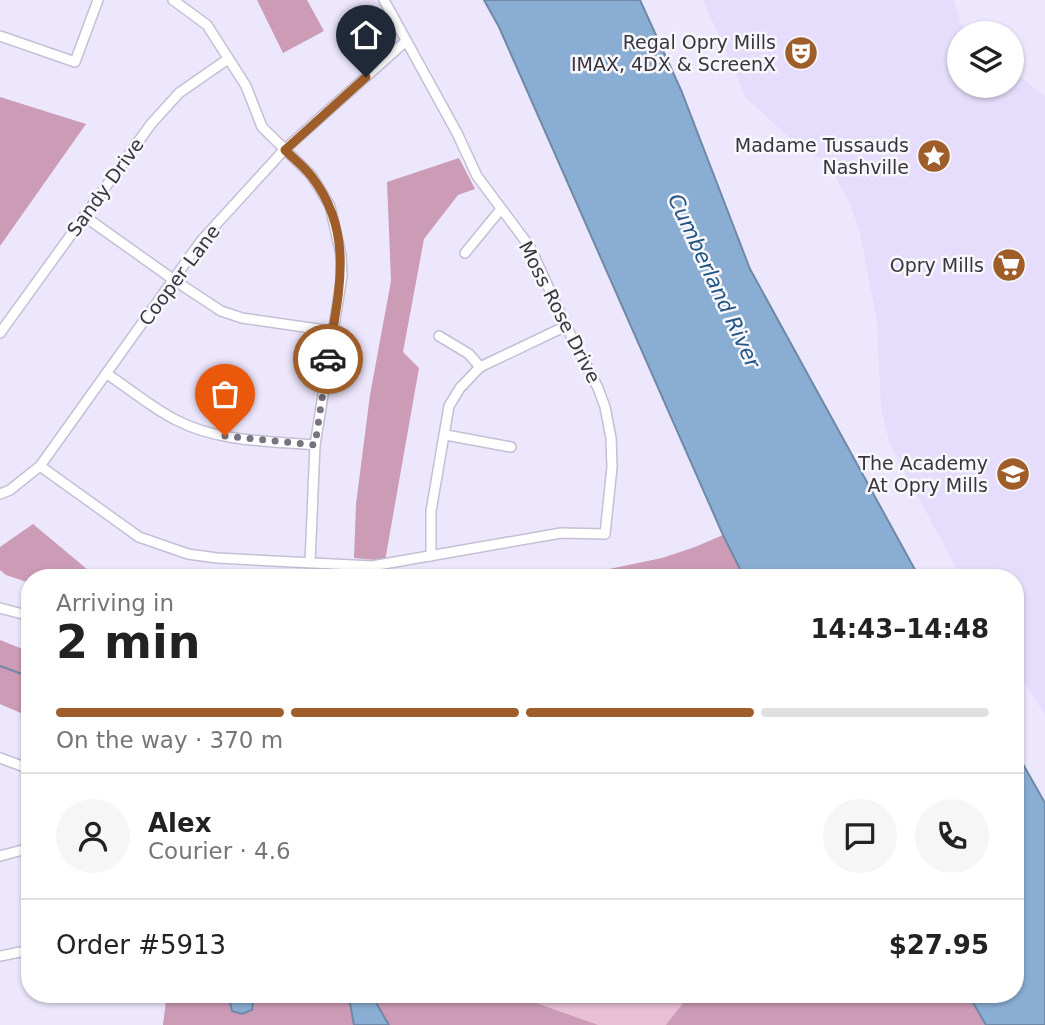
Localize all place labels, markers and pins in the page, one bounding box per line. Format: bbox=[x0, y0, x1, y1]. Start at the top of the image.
pin bbox=[336, 5, 396, 77]
place label: Regal Opry Mills IMAX, 4DX & ScreenX bbox=[571, 31, 776, 75]
theatre icon: Regal Opry Mills IMAX, 4DX & ScreenX bbox=[782, 34, 820, 72]
place label: Madame Tussauds Nashville bbox=[735, 134, 909, 178]
place icon: Madame Tussauds Nashville bbox=[915, 137, 953, 175]
supermarket icon: Opry Mills bbox=[990, 246, 1028, 284]
place label: Opry Mills bbox=[890, 254, 984, 276]
pin bbox=[195, 364, 255, 436]
place label: The Academy At Opry Mills bbox=[857, 452, 988, 496]
school or university icon: The Academy At Opry Mills bbox=[994, 455, 1032, 493]

